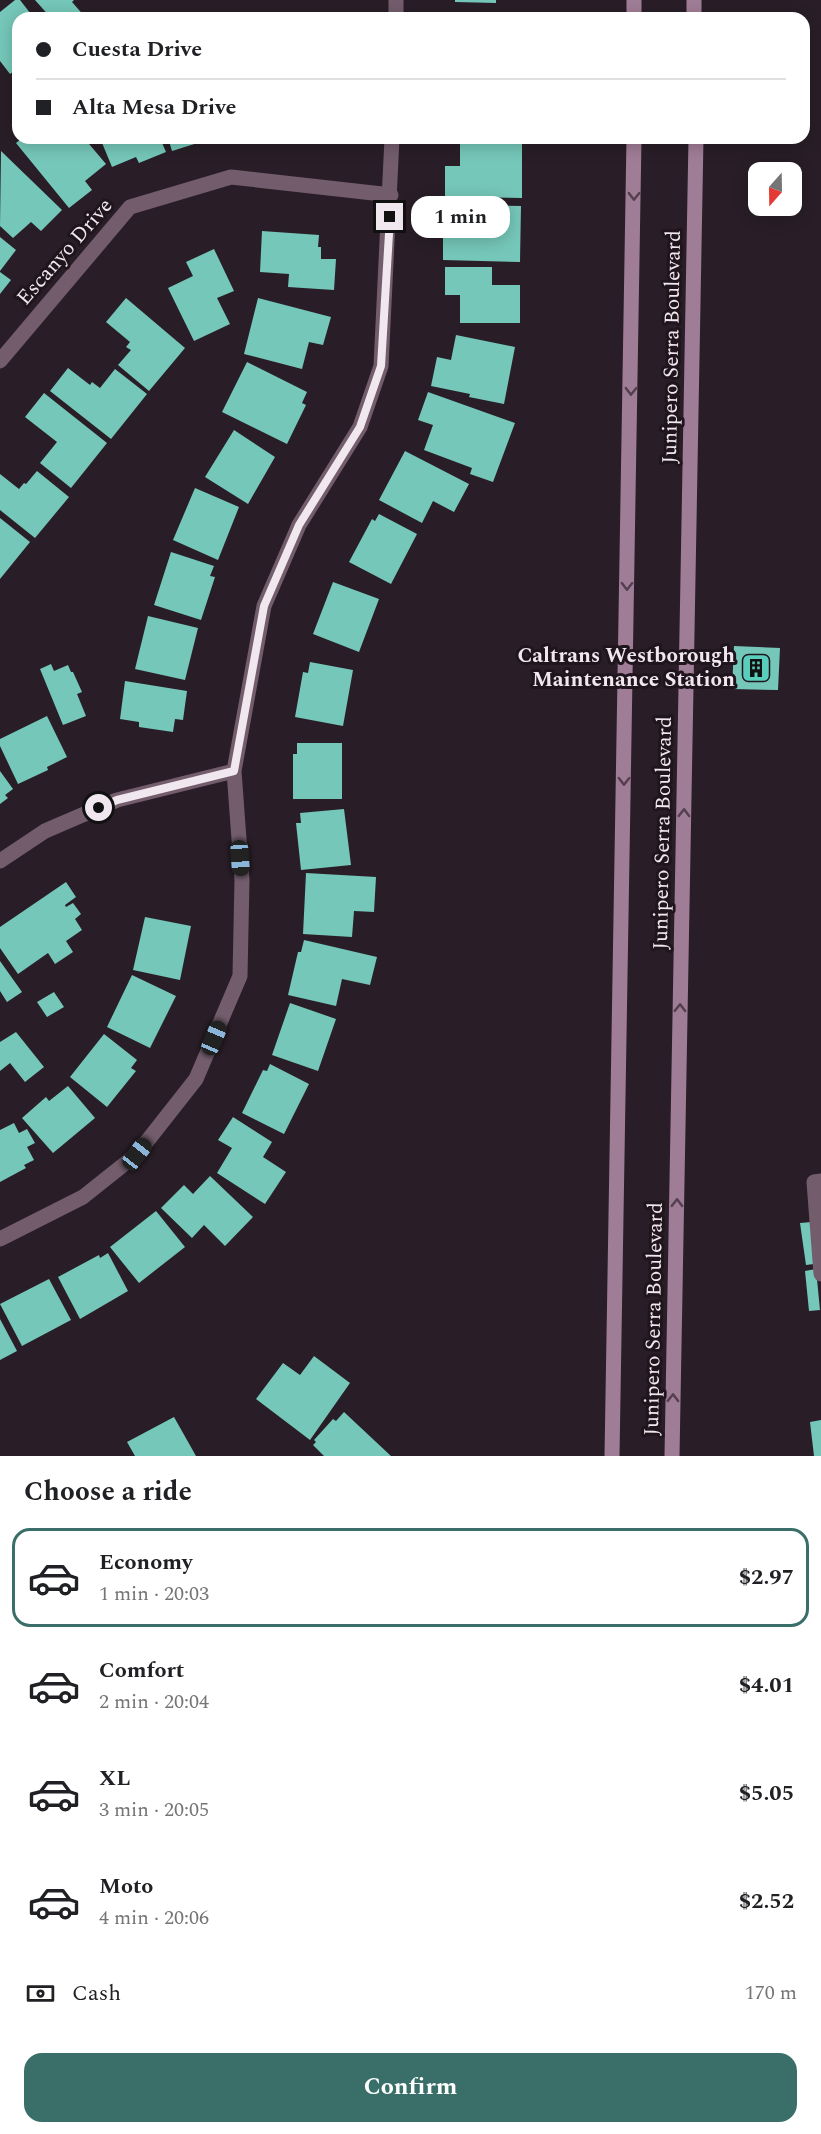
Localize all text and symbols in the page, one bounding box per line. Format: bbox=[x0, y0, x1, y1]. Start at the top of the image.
text: Cuesta Drive bbox=[72, 33, 202, 66]
text: Alta Mesa Drive bbox=[72, 91, 237, 124]
north arrow bbox=[748, 162, 802, 216]
map controls bbox=[748, 162, 802, 216]
street label: Escanyo Drive bbox=[9, 191, 121, 313]
one-way arrow bbox=[628, 192, 640, 201]
callout: 1 min bbox=[411, 196, 510, 238]
text: 1 min bbox=[434, 202, 487, 232]
route end bbox=[376, 203, 403, 230]
street label: Junipero Serra Boulevard bbox=[654, 230, 690, 464]
one-way arrow bbox=[625, 387, 637, 396]
one-way arrow bbox=[621, 582, 634, 591]
place label: Caltrans Westborough Maintenance Station bbox=[517, 640, 735, 696]
building icon: Caltrans Westborough Maintenance Station bbox=[740, 652, 772, 684]
street label: Junipero Serra Boulevard bbox=[645, 716, 681, 950]
one-way arrow bbox=[618, 777, 630, 786]
route start bbox=[85, 794, 112, 821]
one-way arrow bbox=[678, 808, 690, 817]
car bbox=[230, 839, 250, 877]
one-way arrow bbox=[674, 1003, 687, 1012]
car bbox=[199, 1018, 229, 1058]
car bbox=[119, 1134, 155, 1174]
one-way arrow bbox=[671, 1198, 683, 1207]
street label: Junipero Serra Boulevard bbox=[636, 1202, 672, 1436]
one-way arrow bbox=[667, 1393, 679, 1402]
text: Choose a ride bbox=[24, 1471, 192, 1513]
text: Economy bbox=[99, 1546, 192, 1579]
icon: car bbox=[27, 1551, 81, 1605]
text: $2.97 bbox=[739, 1561, 794, 1594]
text: 1 min · 20:03 bbox=[99, 1579, 209, 1609]
text: Comfort bbox=[99, 1654, 184, 1687]
icon: car bbox=[27, 1659, 81, 1713]
text: $4.01 bbox=[739, 1669, 794, 1702]
text: 2 min · 20:04 bbox=[99, 1687, 209, 1717]
text: XL bbox=[99, 1762, 130, 1795]
icon: car bbox=[27, 1767, 81, 1821]
text: $5.05 bbox=[739, 1777, 794, 1810]
text: 3 min · 20:05 bbox=[99, 1795, 209, 1825]
text: Moto bbox=[99, 1870, 153, 1903]
icon: car bbox=[27, 1875, 81, 1929]
text: $2.52 bbox=[739, 1885, 794, 1918]
text: 4 min · 20:06 bbox=[99, 1903, 209, 1933]
icon: cash bbox=[24, 1977, 57, 2010]
text: Cash bbox=[72, 1977, 121, 2010]
text: 170 m bbox=[745, 1978, 797, 2008]
button: Confirm bbox=[24, 2053, 797, 2122]

